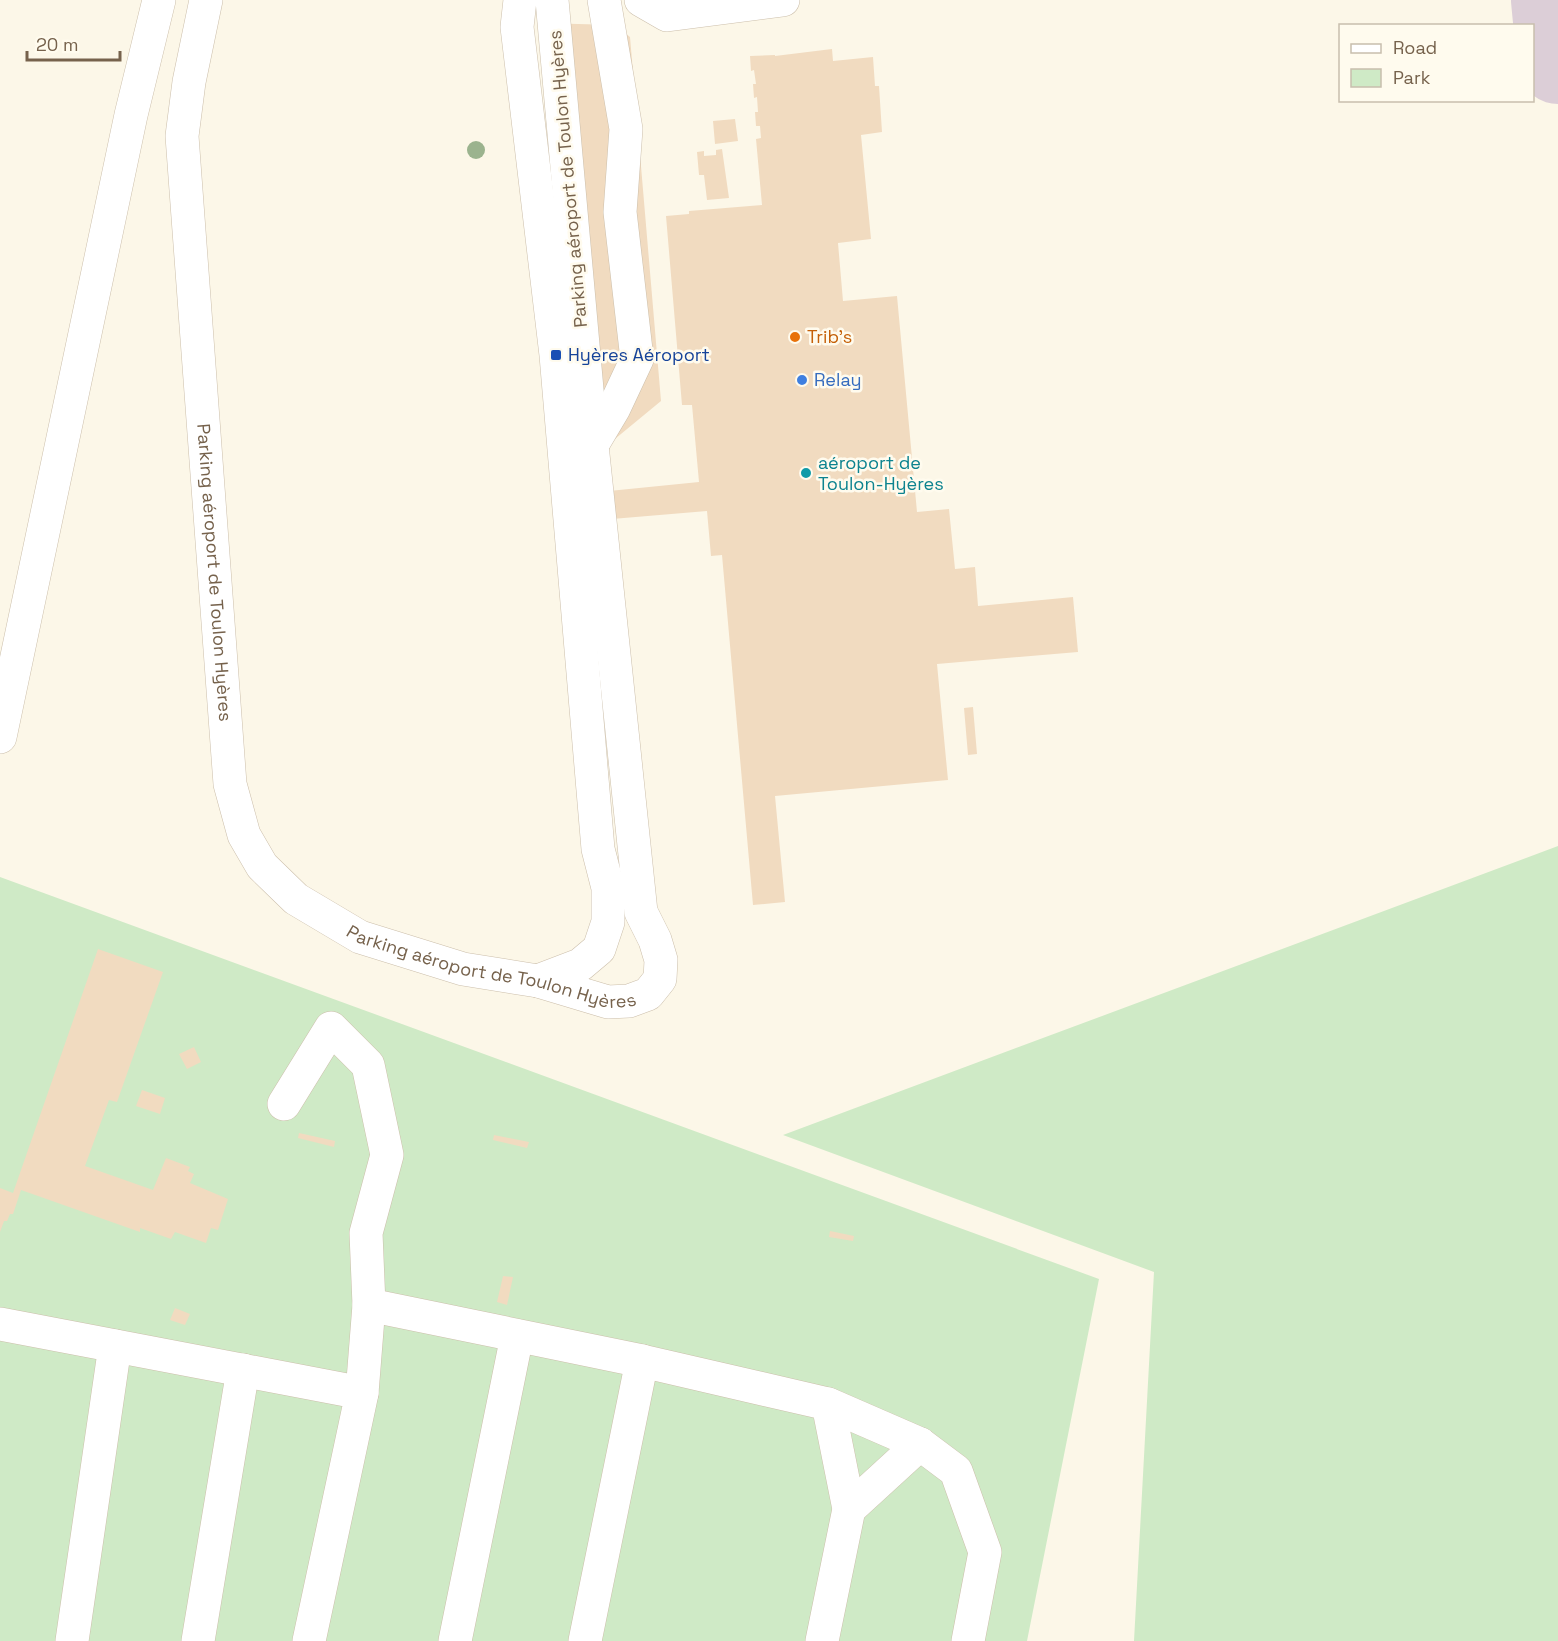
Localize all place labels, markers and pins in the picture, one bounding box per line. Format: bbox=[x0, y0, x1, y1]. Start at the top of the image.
place label: Trib's bbox=[807, 325, 852, 348]
marker: Trib's bbox=[788, 330, 802, 344]
place label: Hyères Aéroport bbox=[568, 343, 710, 366]
marker: Hyères Aéroport bbox=[549, 348, 563, 362]
place label: Relay bbox=[814, 368, 862, 391]
marker: Relay bbox=[795, 373, 809, 387]
place label: aéroport de Toulon-Hyères bbox=[818, 451, 944, 495]
marker: aéroport de Toulon-Hyères bbox=[799, 466, 813, 480]

